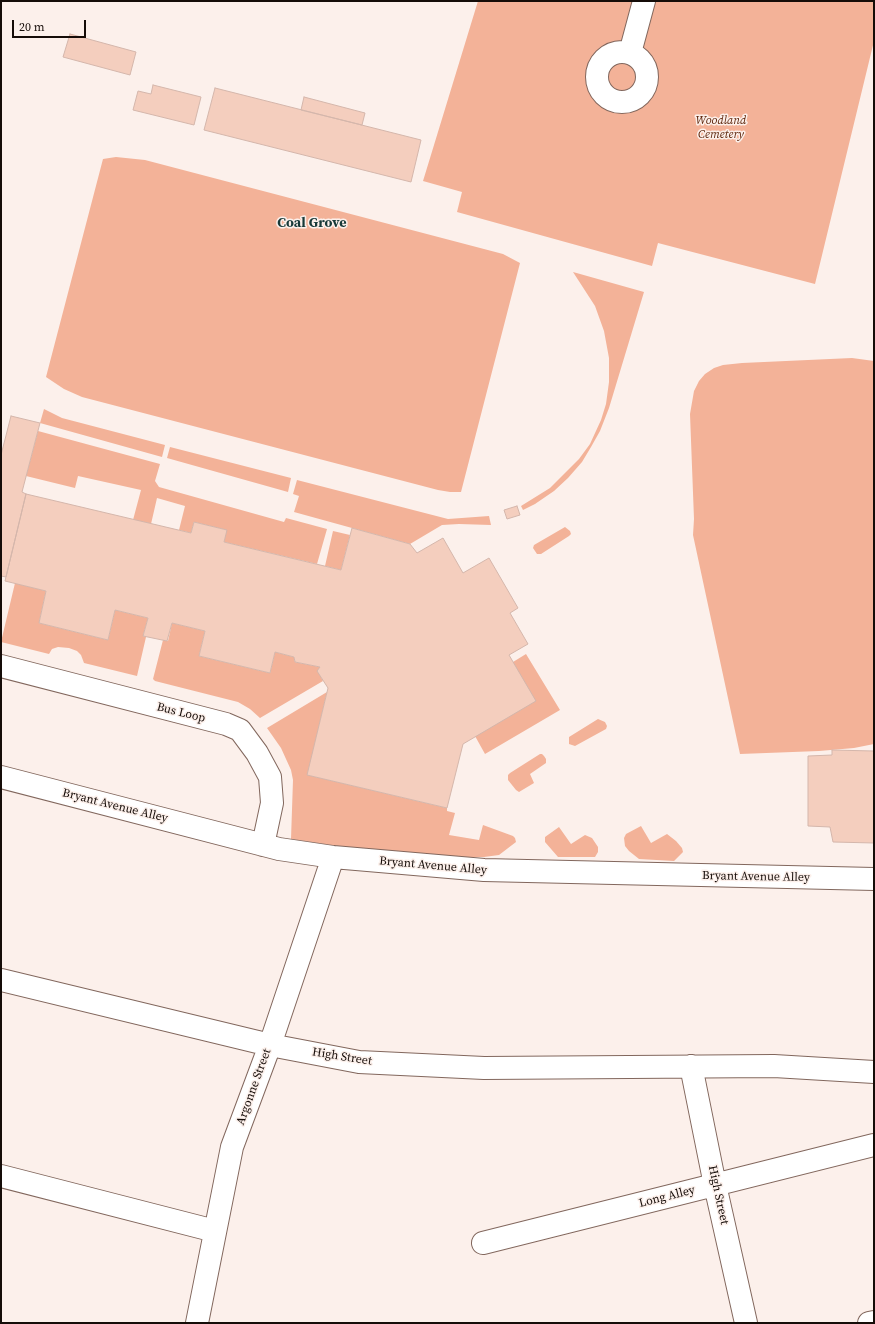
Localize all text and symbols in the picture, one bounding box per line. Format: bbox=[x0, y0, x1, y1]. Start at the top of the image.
scale bar bbox=[14, 12, 88, 38]
text: 20 m bbox=[19, 19, 45, 35]
park label: Woodland Cemetery bbox=[696, 114, 746, 142]
district label: Coal Grove bbox=[277, 215, 347, 231]
street label: Bus Loop bbox=[155, 700, 207, 726]
street label: Bryant Avenue Alley bbox=[61, 786, 169, 826]
street label: Bryant Avenue Alley bbox=[379, 854, 487, 878]
street label: Bryant Avenue Alley bbox=[702, 869, 810, 885]
street label: High Street bbox=[311, 1045, 373, 1069]
street label: Argonne Street bbox=[234, 1047, 274, 1127]
street label: High Street bbox=[705, 1164, 731, 1226]
street label: Long Alley bbox=[637, 1183, 697, 1211]

